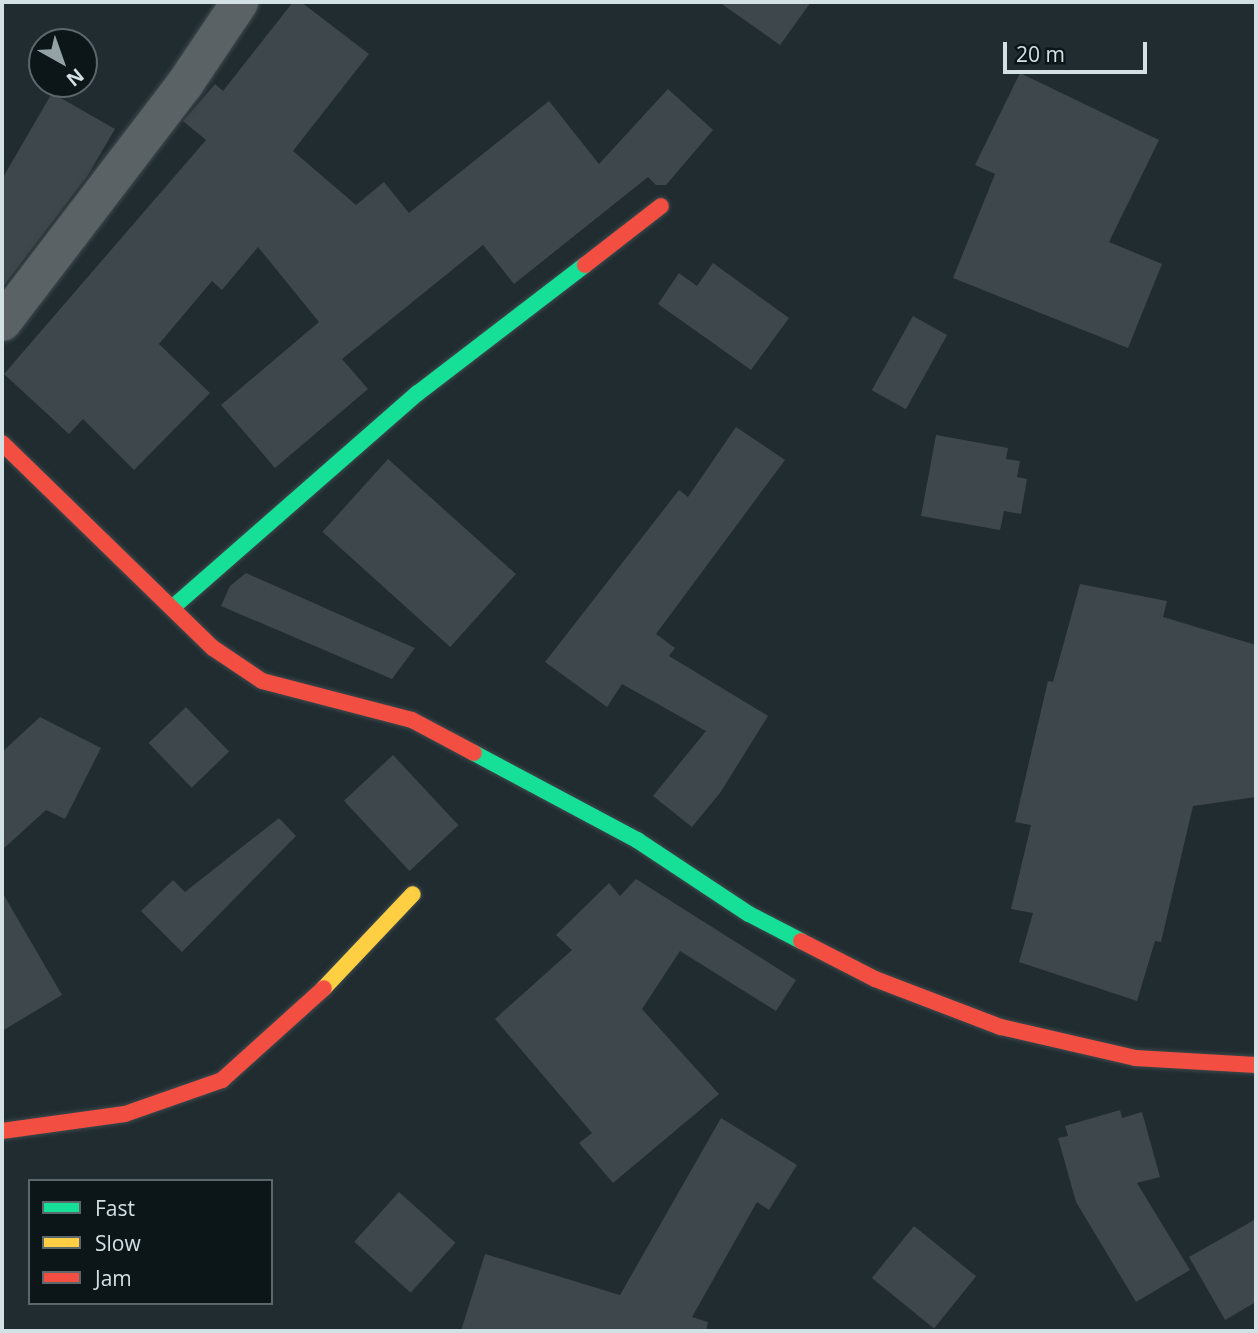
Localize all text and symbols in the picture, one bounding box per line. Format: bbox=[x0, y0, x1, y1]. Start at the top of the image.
north arrow bbox=[28, 28, 98, 98]
scale bar bbox=[1006, 28, 1150, 72]
text: 20 m bbox=[1016, 40, 1065, 68]
text: N bbox=[61, 63, 89, 92]
legend bbox=[28, 1179, 273, 1305]
text: Fast bbox=[95, 1194, 135, 1222]
text: Slow bbox=[95, 1229, 141, 1257]
text: Jam bbox=[95, 1264, 132, 1292]

